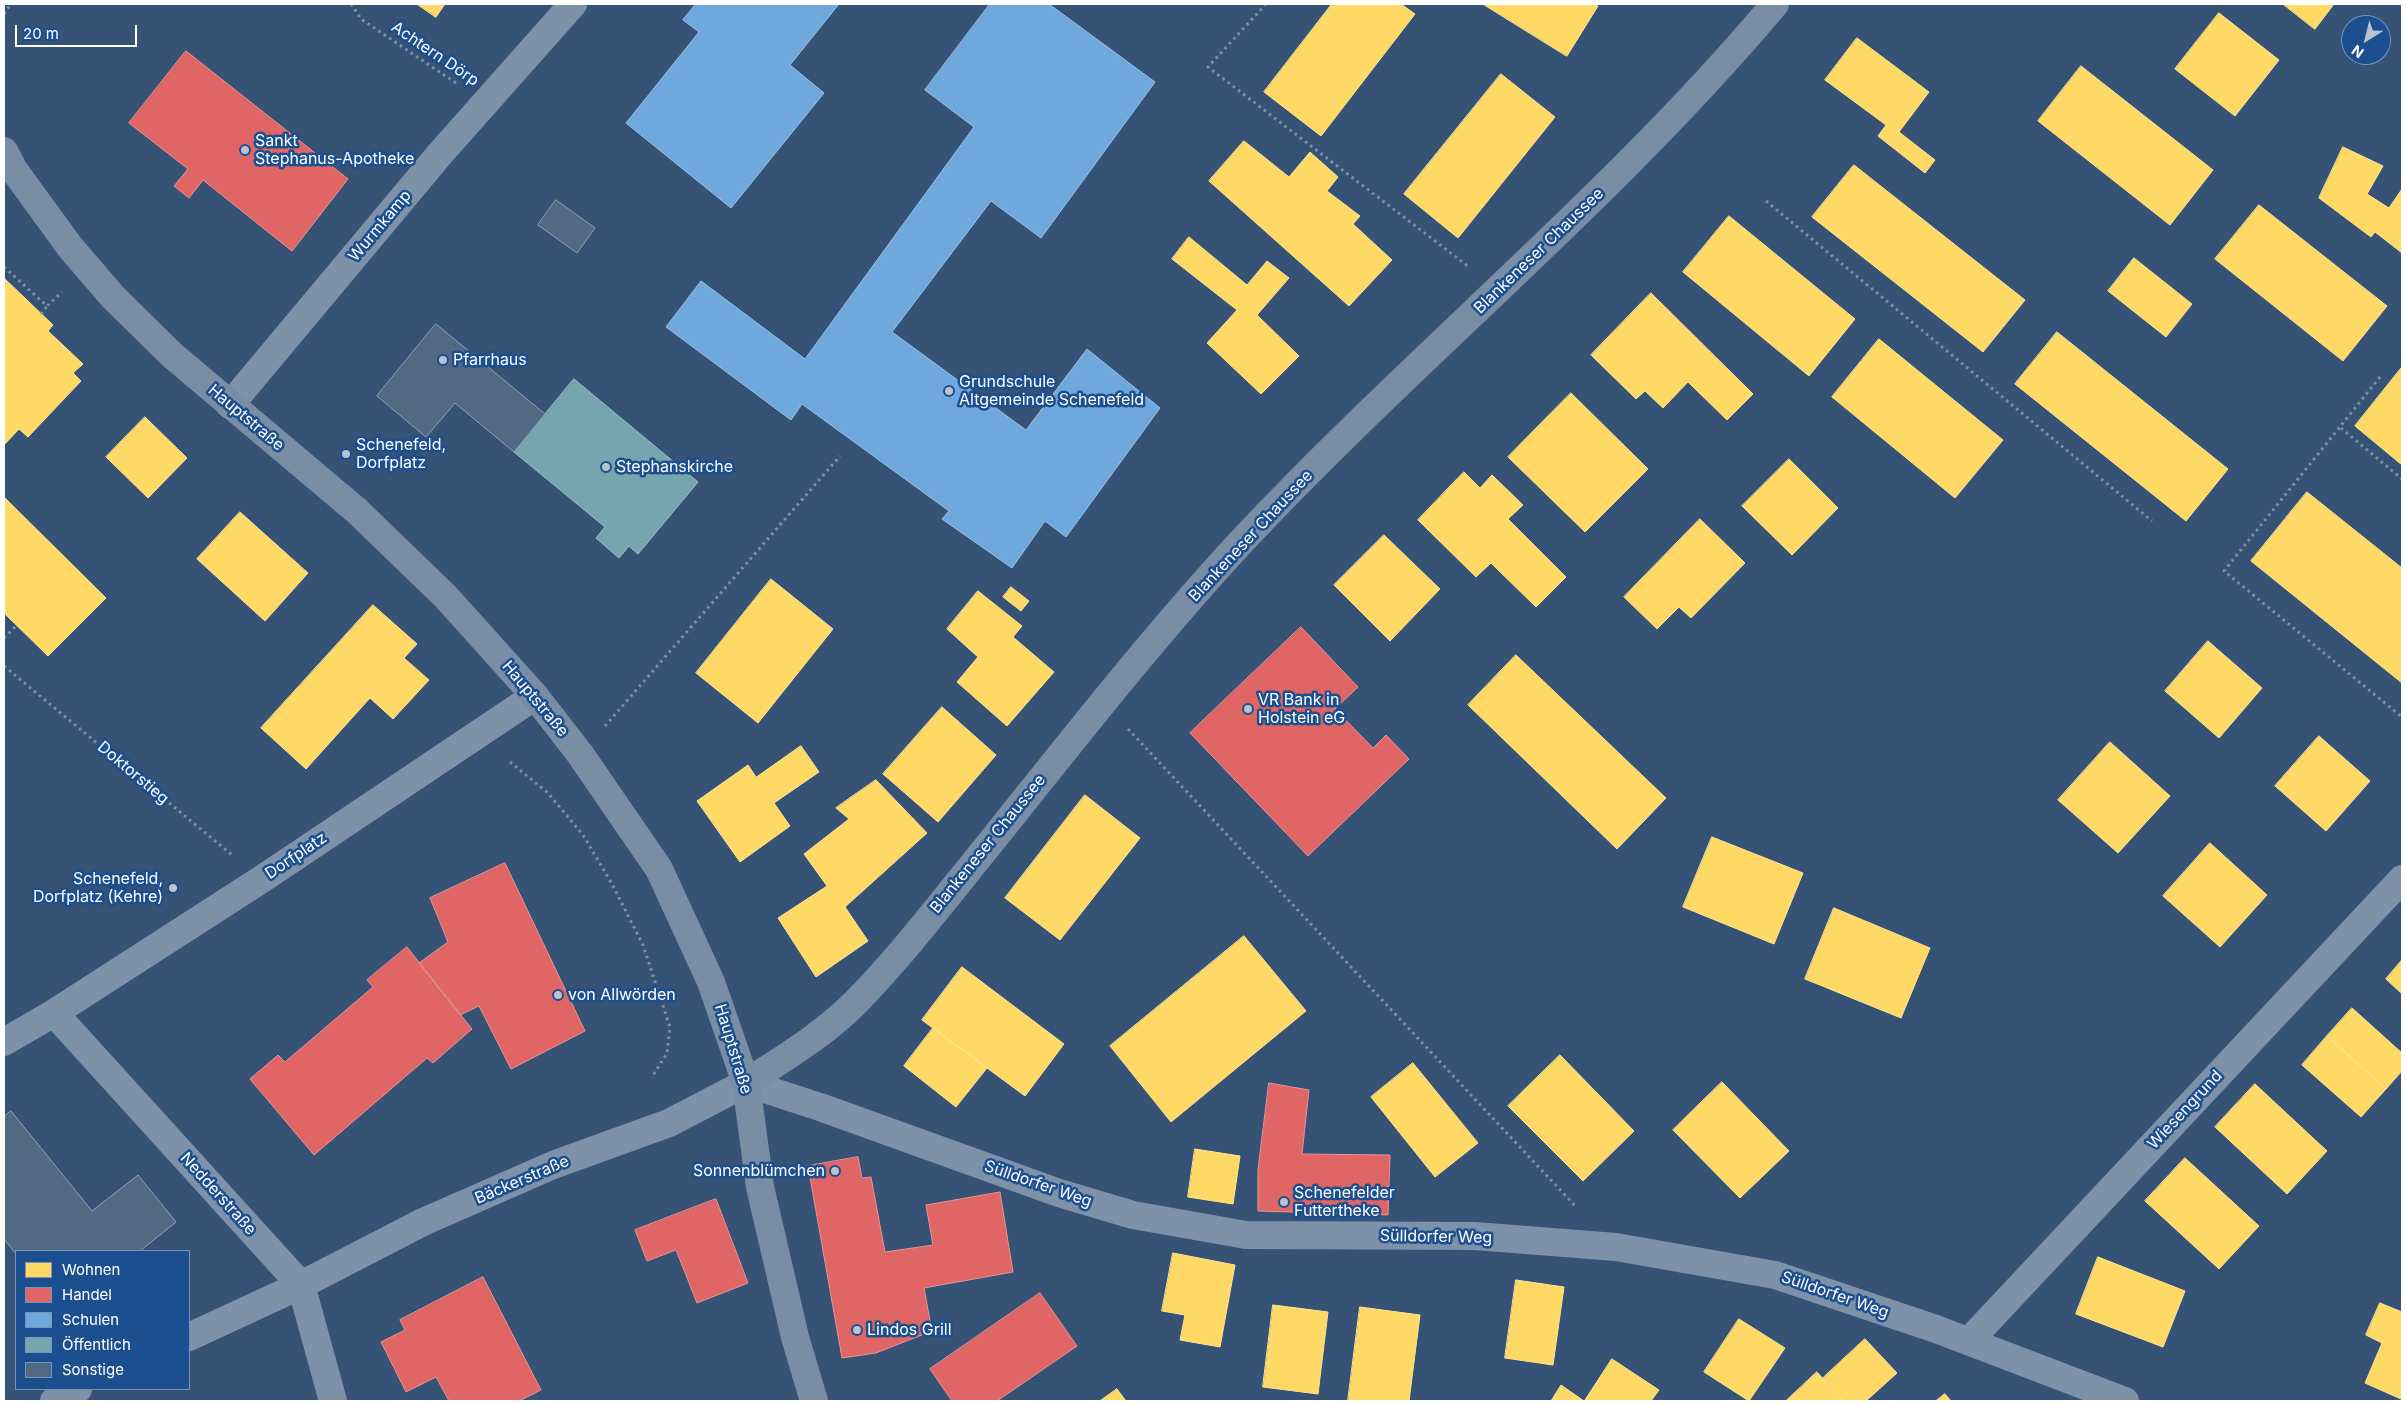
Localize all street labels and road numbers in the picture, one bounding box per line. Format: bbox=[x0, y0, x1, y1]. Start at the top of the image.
street label: Achtern Dörp bbox=[388, 18, 482, 90]
street label: Blankeneser Chaussee bbox=[1470, 184, 1608, 318]
street label: Wurmkamp bbox=[345, 186, 415, 266]
street label: Hauptstraße bbox=[204, 381, 288, 455]
street label: Blankeneser Chaussee bbox=[1185, 466, 1317, 606]
street label: Hauptstraße bbox=[498, 657, 572, 741]
street label: Doktorstieg bbox=[93, 738, 173, 808]
street label: Blankeneser Chaussee bbox=[926, 771, 1050, 917]
street label: Dorfplatz bbox=[262, 828, 330, 884]
street label: Hauptstraße bbox=[710, 1002, 756, 1096]
street label: Wiesengrund bbox=[2144, 1067, 2226, 1153]
street label: Nedderstraße bbox=[176, 1149, 260, 1239]
street label: Bäckerstraße bbox=[472, 1152, 572, 1208]
street label: Sülldorfer Weg bbox=[982, 1157, 1094, 1211]
street label: Sülldorfer Weg bbox=[1380, 1226, 1492, 1248]
street label: Sülldorfer Weg bbox=[1779, 1268, 1891, 1322]

